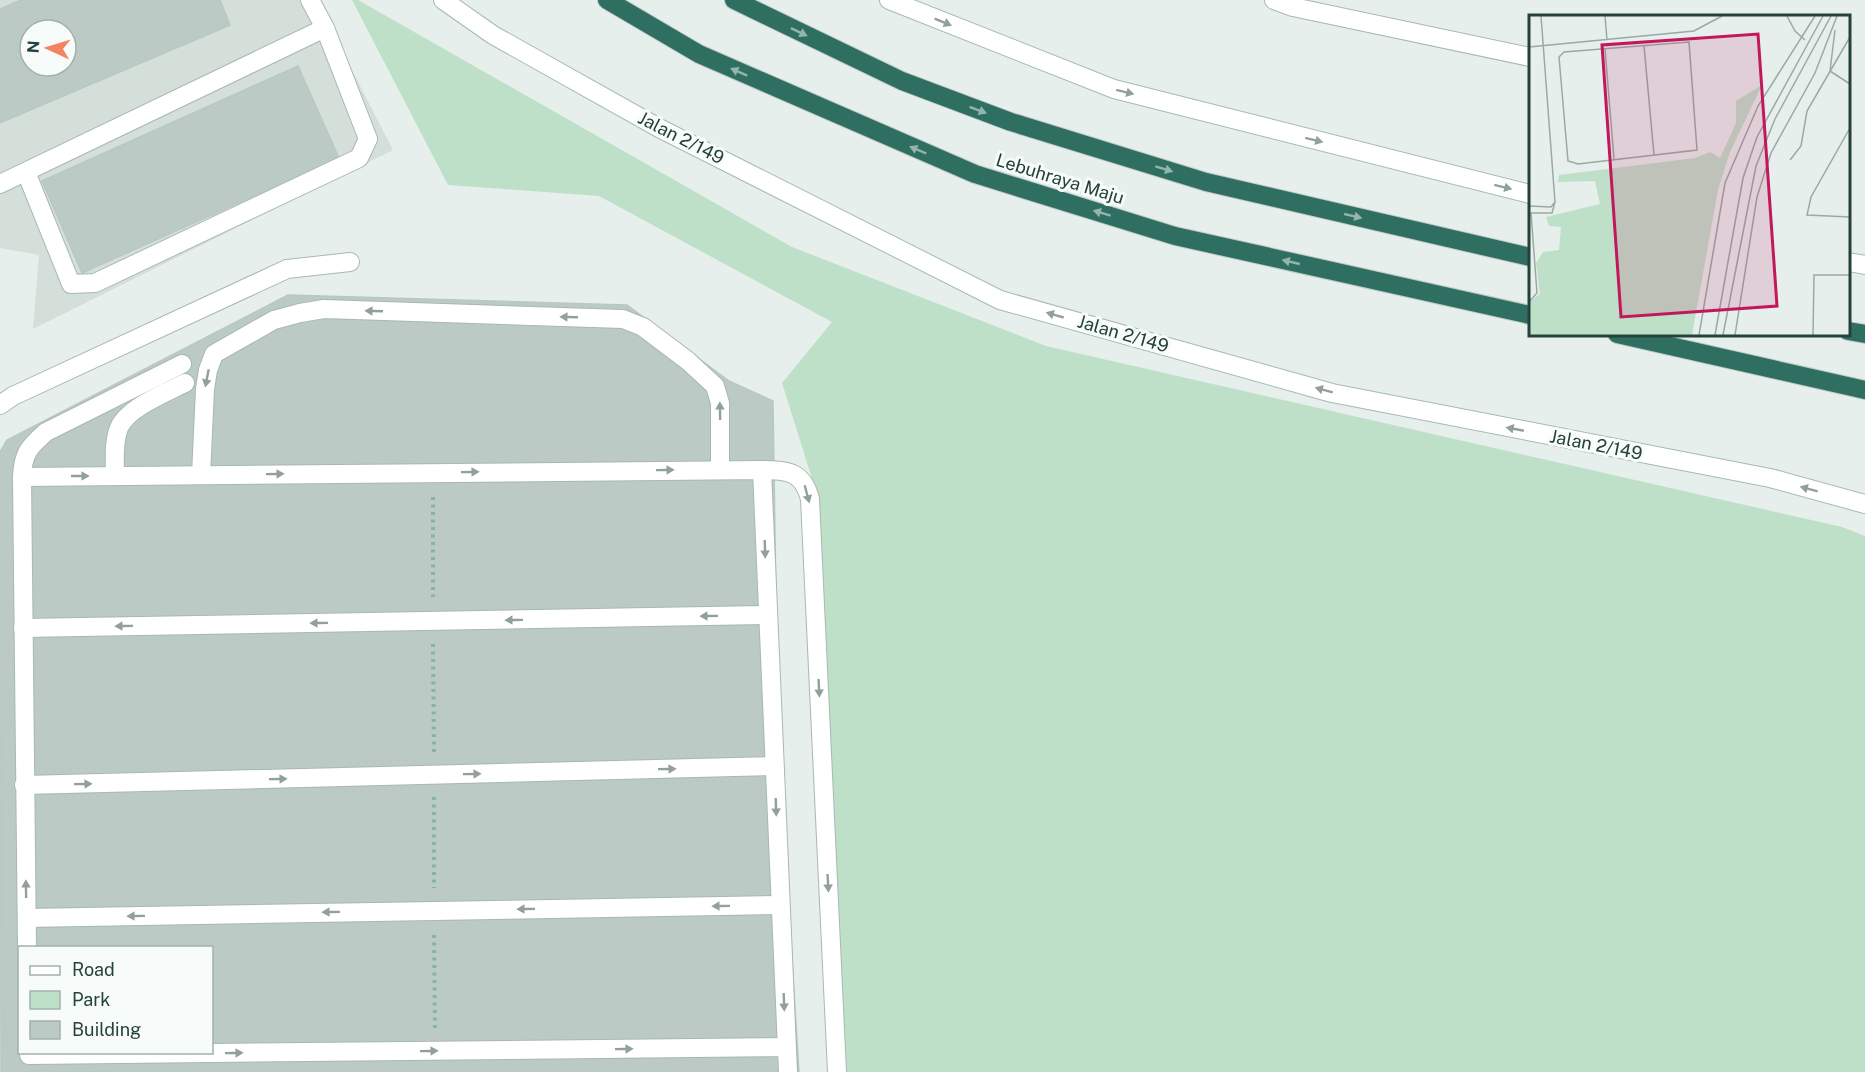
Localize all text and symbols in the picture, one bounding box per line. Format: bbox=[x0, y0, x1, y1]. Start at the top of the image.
inset map bbox=[1529, 15, 1850, 336]
one-way arrow bbox=[935, 17, 953, 27]
north arrow bbox=[18, 18, 78, 78]
one-way arrow bbox=[791, 27, 808, 36]
text: N bbox=[24, 40, 43, 54]
one-way arrow bbox=[730, 67, 748, 76]
one-way arrow bbox=[1116, 88, 1134, 97]
one-way arrow bbox=[969, 105, 987, 115]
street label: Jalan 2/149 bbox=[635, 107, 728, 168]
one-way arrow bbox=[1305, 135, 1323, 145]
one-way arrow bbox=[908, 145, 926, 155]
street label: Lebuhraya Maju bbox=[993, 149, 1127, 208]
one-way arrow bbox=[1155, 165, 1173, 174]
one-way arrow bbox=[1494, 183, 1513, 193]
one-way arrow bbox=[1093, 208, 1111, 217]
one-way arrow bbox=[1344, 212, 1363, 221]
one-way arrow bbox=[1281, 256, 1300, 266]
one-way arrow bbox=[364, 306, 383, 316]
one-way arrow bbox=[1046, 310, 1064, 319]
street label: Jalan 2/149 bbox=[1075, 310, 1171, 357]
one-way arrow bbox=[559, 312, 578, 322]
one-way arrow bbox=[202, 369, 211, 388]
one-way arrow bbox=[1314, 385, 1333, 395]
one-way arrow bbox=[715, 402, 724, 421]
one-way arrow bbox=[1505, 424, 1524, 433]
street label: Jalan 2/149 bbox=[1548, 425, 1644, 464]
one-way arrow bbox=[656, 465, 675, 475]
one-way arrow bbox=[461, 467, 480, 477]
one-way arrow bbox=[266, 469, 285, 479]
one-way arrow bbox=[71, 471, 90, 481]
one-way arrow bbox=[1799, 484, 1817, 493]
one-way arrow bbox=[803, 485, 812, 503]
one-way arrow bbox=[760, 539, 769, 558]
one-way arrow bbox=[699, 611, 718, 621]
one-way arrow bbox=[504, 615, 523, 625]
one-way arrow bbox=[309, 618, 328, 628]
one-way arrow bbox=[114, 621, 133, 631]
one-way arrow bbox=[814, 679, 823, 698]
one-way arrow bbox=[658, 764, 677, 774]
one-way arrow bbox=[463, 769, 482, 779]
one-way arrow bbox=[268, 774, 287, 784]
one-way arrow bbox=[73, 779, 92, 789]
one-way arrow bbox=[771, 797, 780, 816]
one-way arrow bbox=[824, 874, 833, 893]
one-way arrow bbox=[21, 880, 31, 899]
one-way arrow bbox=[712, 901, 731, 911]
one-way arrow bbox=[517, 904, 536, 914]
one-way arrow bbox=[322, 907, 341, 917]
one-way arrow bbox=[127, 911, 146, 920]
legend bbox=[18, 946, 213, 1054]
text: Road bbox=[72, 959, 115, 980]
text: Park bbox=[72, 989, 110, 1010]
one-way arrow bbox=[779, 992, 788, 1011]
text: Building bbox=[72, 1019, 141, 1040]
one-way arrow bbox=[615, 1044, 634, 1054]
one-way arrow bbox=[420, 1046, 439, 1056]
one-way arrow bbox=[225, 1048, 244, 1058]

